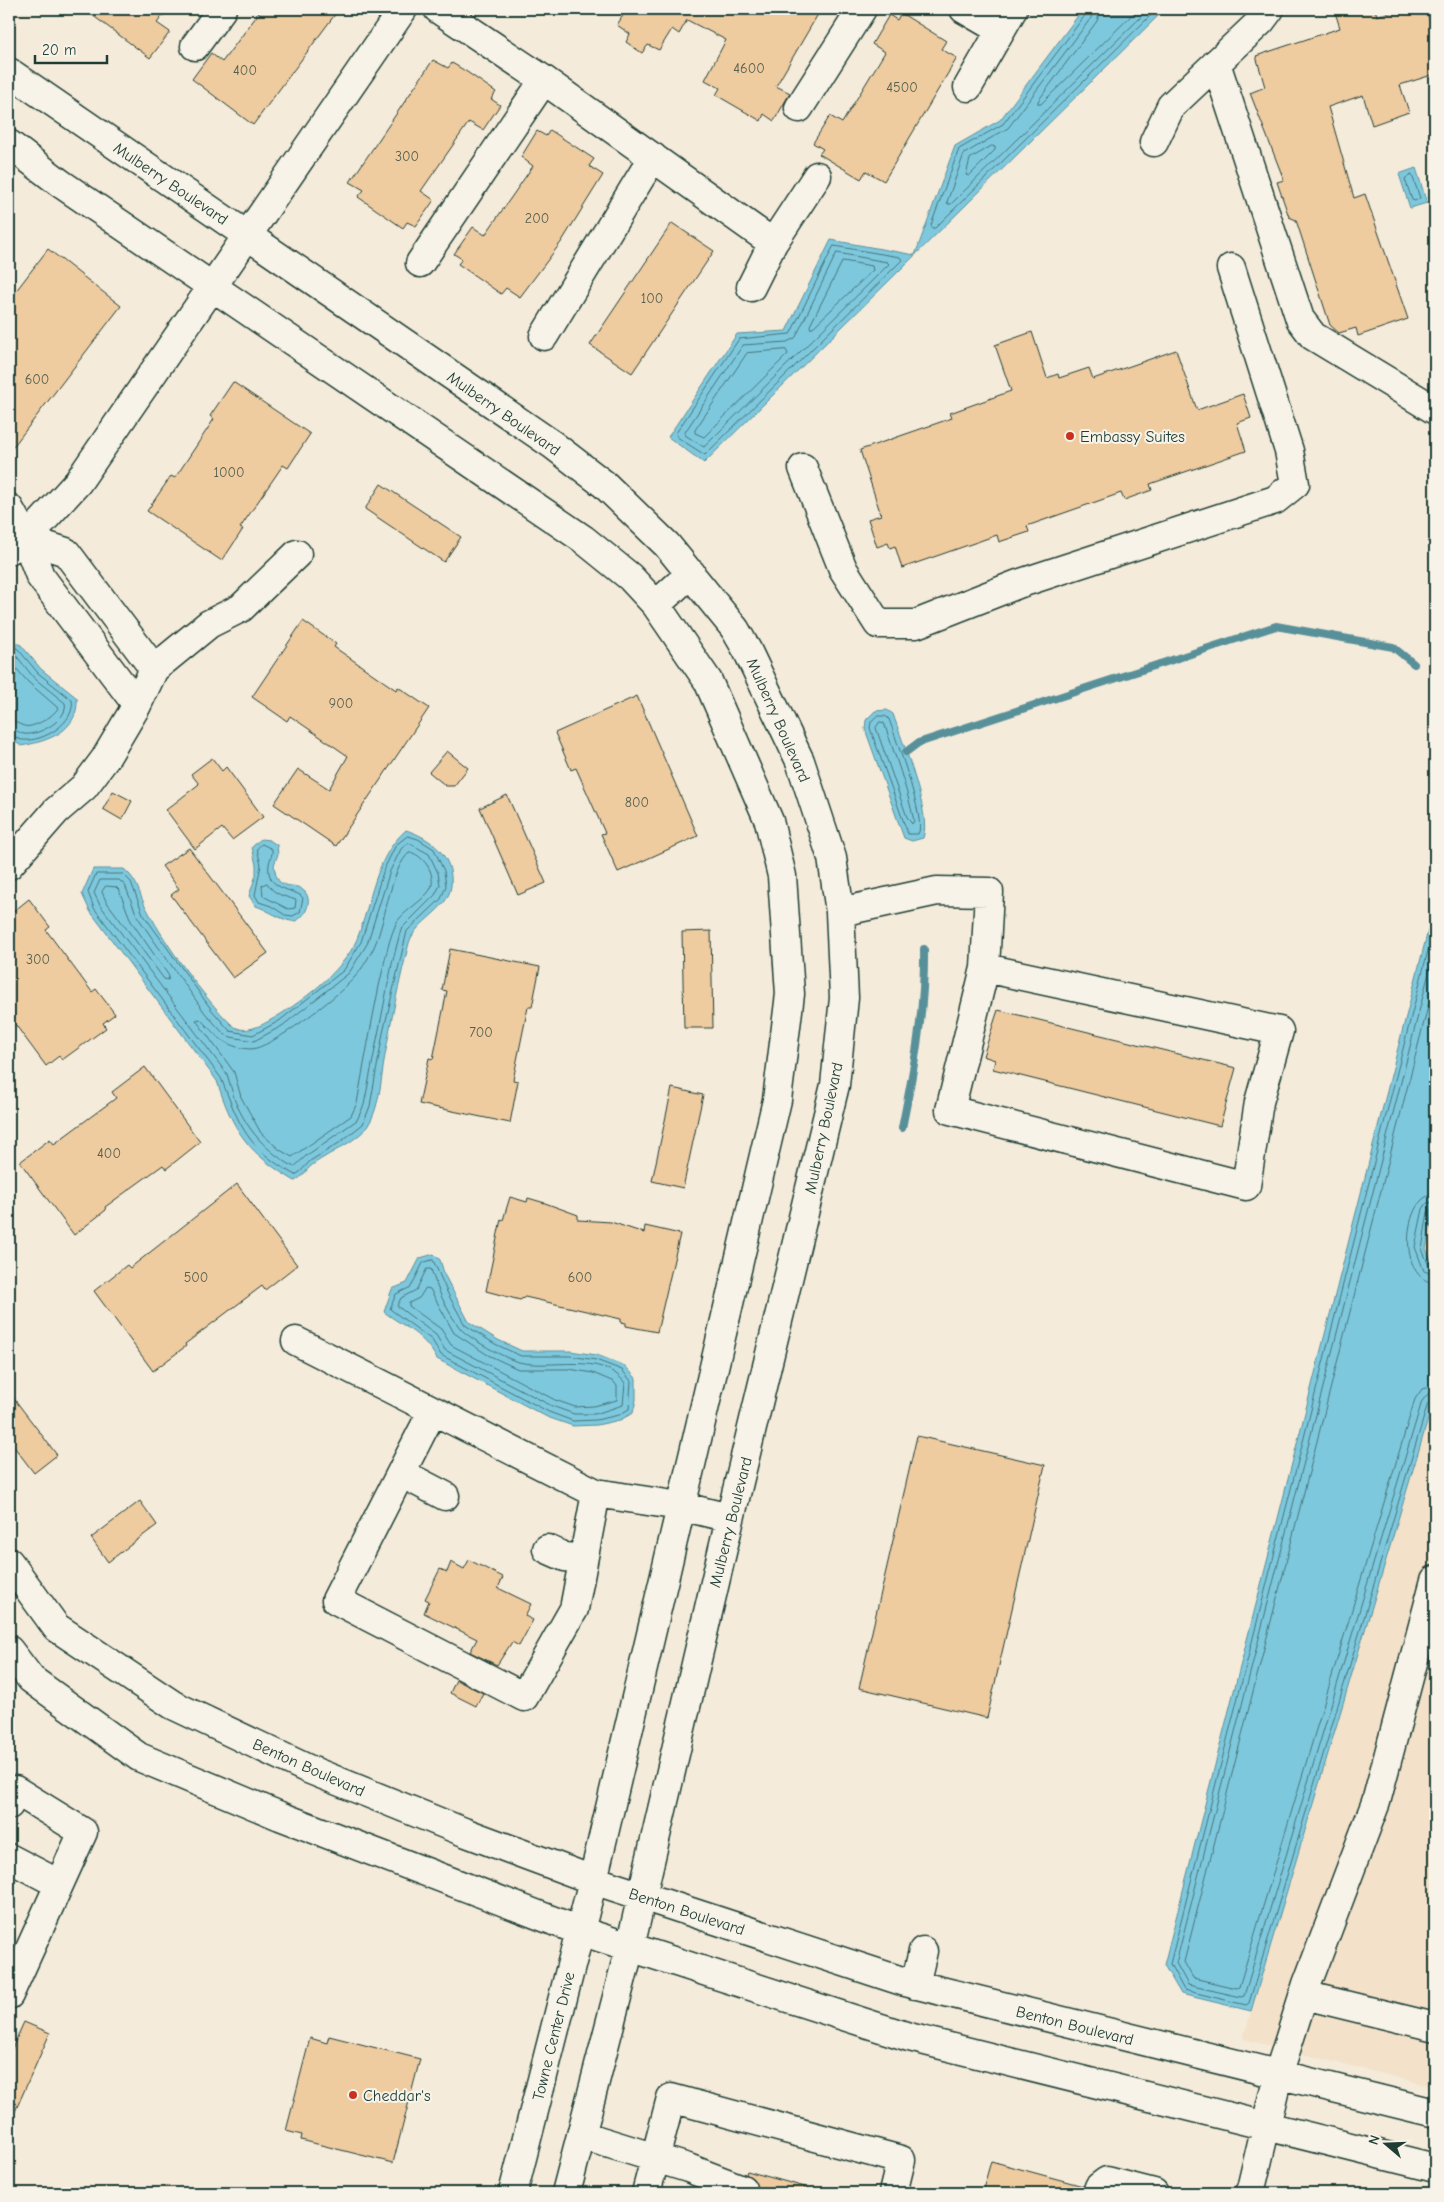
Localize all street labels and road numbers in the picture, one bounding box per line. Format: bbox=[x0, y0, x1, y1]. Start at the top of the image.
street label: Mulberry Boulevard bbox=[110, 139, 231, 229]
street label: Mulberry Boulevard bbox=[443, 368, 563, 460]
street label: Mulberry Boulevard bbox=[743, 656, 814, 785]
street label: Mulberry Boulevard bbox=[801, 1061, 847, 1196]
street label: Mulberry Boulevard bbox=[706, 1455, 756, 1589]
street label: Benton Boulevard bbox=[250, 1735, 367, 1801]
street label: Benton Boulevard bbox=[627, 1885, 747, 1939]
street label: Towne Center Drive bbox=[529, 1970, 579, 2102]
street label: Benton Boulevard bbox=[1014, 2003, 1135, 2049]

